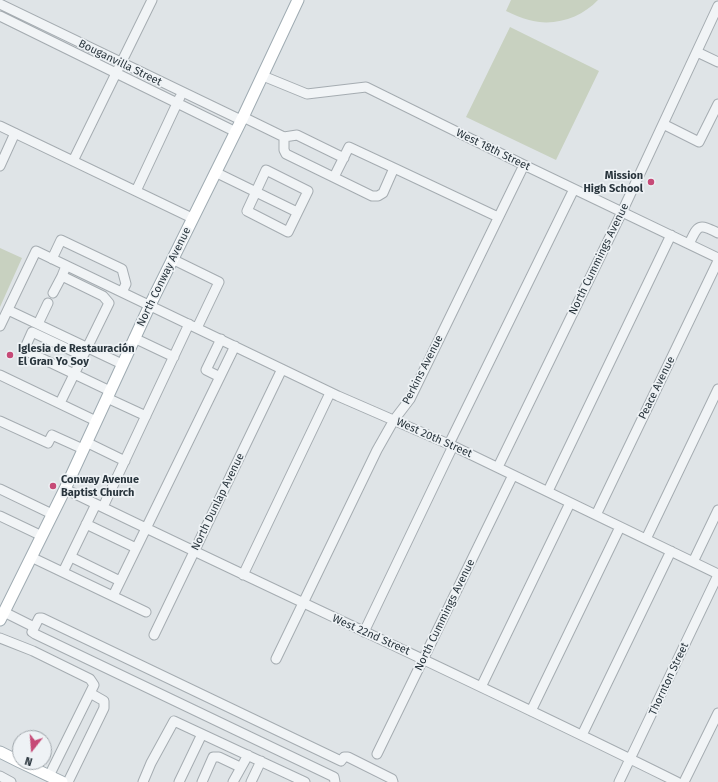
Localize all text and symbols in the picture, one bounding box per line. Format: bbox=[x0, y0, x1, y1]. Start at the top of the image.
street label: Bouganvilla Street bbox=[76, 37, 164, 89]
street label: West 18th Street bbox=[454, 126, 532, 174]
place label: Mission High School bbox=[584, 169, 643, 195]
marker: Mission High School bbox=[646, 177, 656, 187]
street label: North Cummings Avenue bbox=[566, 201, 632, 317]
street label: North Conway Avenue bbox=[134, 225, 194, 329]
street label: Perkins Avenue bbox=[400, 333, 446, 407]
place label: Iglesia de Restauración El Gran Yo Soy bbox=[18, 342, 135, 368]
marker: Iglesia de Restauración El Gran Yo Soy bbox=[5, 350, 15, 360]
street label: Peace Avenue bbox=[636, 354, 678, 422]
street label: West 20th Street bbox=[394, 415, 474, 461]
street label: North Dunlap Avenue bbox=[189, 451, 247, 553]
place label: Conway Avenue Baptist Church bbox=[61, 473, 139, 499]
marker: Conway Avenue Baptist Church bbox=[48, 481, 58, 491]
street label: North Cummings Avenue bbox=[412, 557, 478, 673]
street label: West 22nd Street bbox=[330, 612, 412, 658]
street label: Thornton Street bbox=[646, 641, 692, 717]
north arrow bbox=[12, 730, 52, 770]
text: N bbox=[23, 754, 34, 768]

